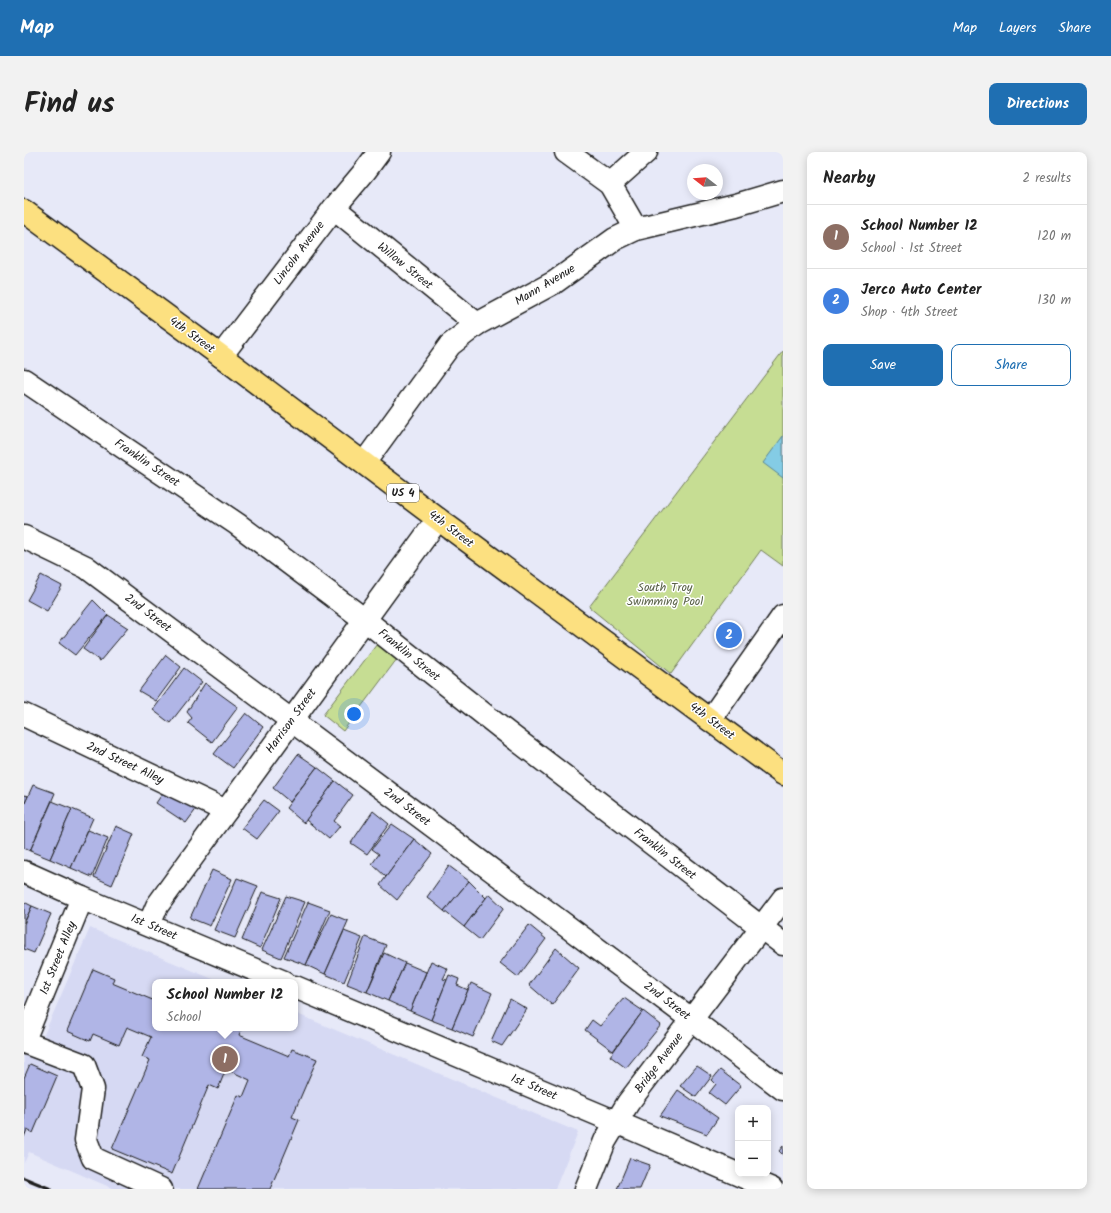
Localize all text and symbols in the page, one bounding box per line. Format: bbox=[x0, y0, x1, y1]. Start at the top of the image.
text: Map bbox=[20, 13, 54, 43]
text: Map bbox=[953, 17, 977, 39]
text: Layers bbox=[999, 17, 1037, 39]
text: Share bbox=[1059, 17, 1091, 39]
text: Find us bbox=[24, 82, 115, 127]
button: Directions bbox=[989, 83, 1087, 125]
north arrow bbox=[687, 164, 723, 200]
text: Nearby bbox=[823, 165, 875, 192]
text: 2 results bbox=[1023, 168, 1071, 189]
text: School Number 12 bbox=[861, 214, 978, 238]
street label: Lincoln Avenue bbox=[269, 216, 330, 289]
text: 1 bbox=[834, 226, 838, 247]
text: 120 m bbox=[1037, 226, 1071, 247]
street label: Willow Street bbox=[373, 238, 437, 295]
text: School · 1st Street bbox=[861, 238, 962, 259]
street label: Mann Avenue bbox=[511, 259, 580, 311]
text: Jerco Auto Center bbox=[861, 278, 982, 302]
text: 2 bbox=[832, 290, 840, 311]
text: 130 m bbox=[1037, 290, 1071, 311]
text: Shop · 4th Street bbox=[861, 302, 958, 323]
street label: 4th Street bbox=[165, 312, 219, 358]
button: Save bbox=[823, 344, 943, 386]
button: Share bbox=[951, 344, 1071, 386]
street label: Franklin Street bbox=[110, 434, 184, 492]
road number: US 4 bbox=[387, 484, 419, 502]
street label: 4th Street bbox=[424, 505, 478, 553]
park label: South Troy Swimming Pool bbox=[627, 578, 703, 611]
street label: 2nd Street bbox=[120, 589, 176, 637]
pin: 2 bbox=[716, 620, 742, 650]
street label: Franklin Street bbox=[374, 624, 445, 686]
street label: Harrison Street bbox=[261, 684, 321, 758]
street label: 4th Street bbox=[685, 697, 739, 745]
your location bbox=[344, 704, 364, 724]
street label: 2nd Street Alley bbox=[83, 737, 167, 789]
street label: 2nd Street bbox=[379, 783, 435, 831]
street label: Franklin Street bbox=[629, 823, 701, 885]
street label: 1st Street bbox=[128, 909, 180, 945]
street label: 1st Street Alley bbox=[35, 918, 82, 998]
street label: 2nd Street bbox=[639, 977, 695, 1025]
popup bbox=[152, 979, 298, 1031]
text: School Number 12 bbox=[167, 983, 283, 1007]
text: School bbox=[167, 1007, 201, 1028]
street label: Bridge Avenue bbox=[630, 1028, 689, 1097]
pin: 1 bbox=[212, 1044, 238, 1074]
street label: 1st Street bbox=[508, 1069, 560, 1105]
map controls bbox=[735, 1105, 771, 1177]
button: + bbox=[735, 1105, 771, 1141]
button: − bbox=[735, 1141, 771, 1177]

